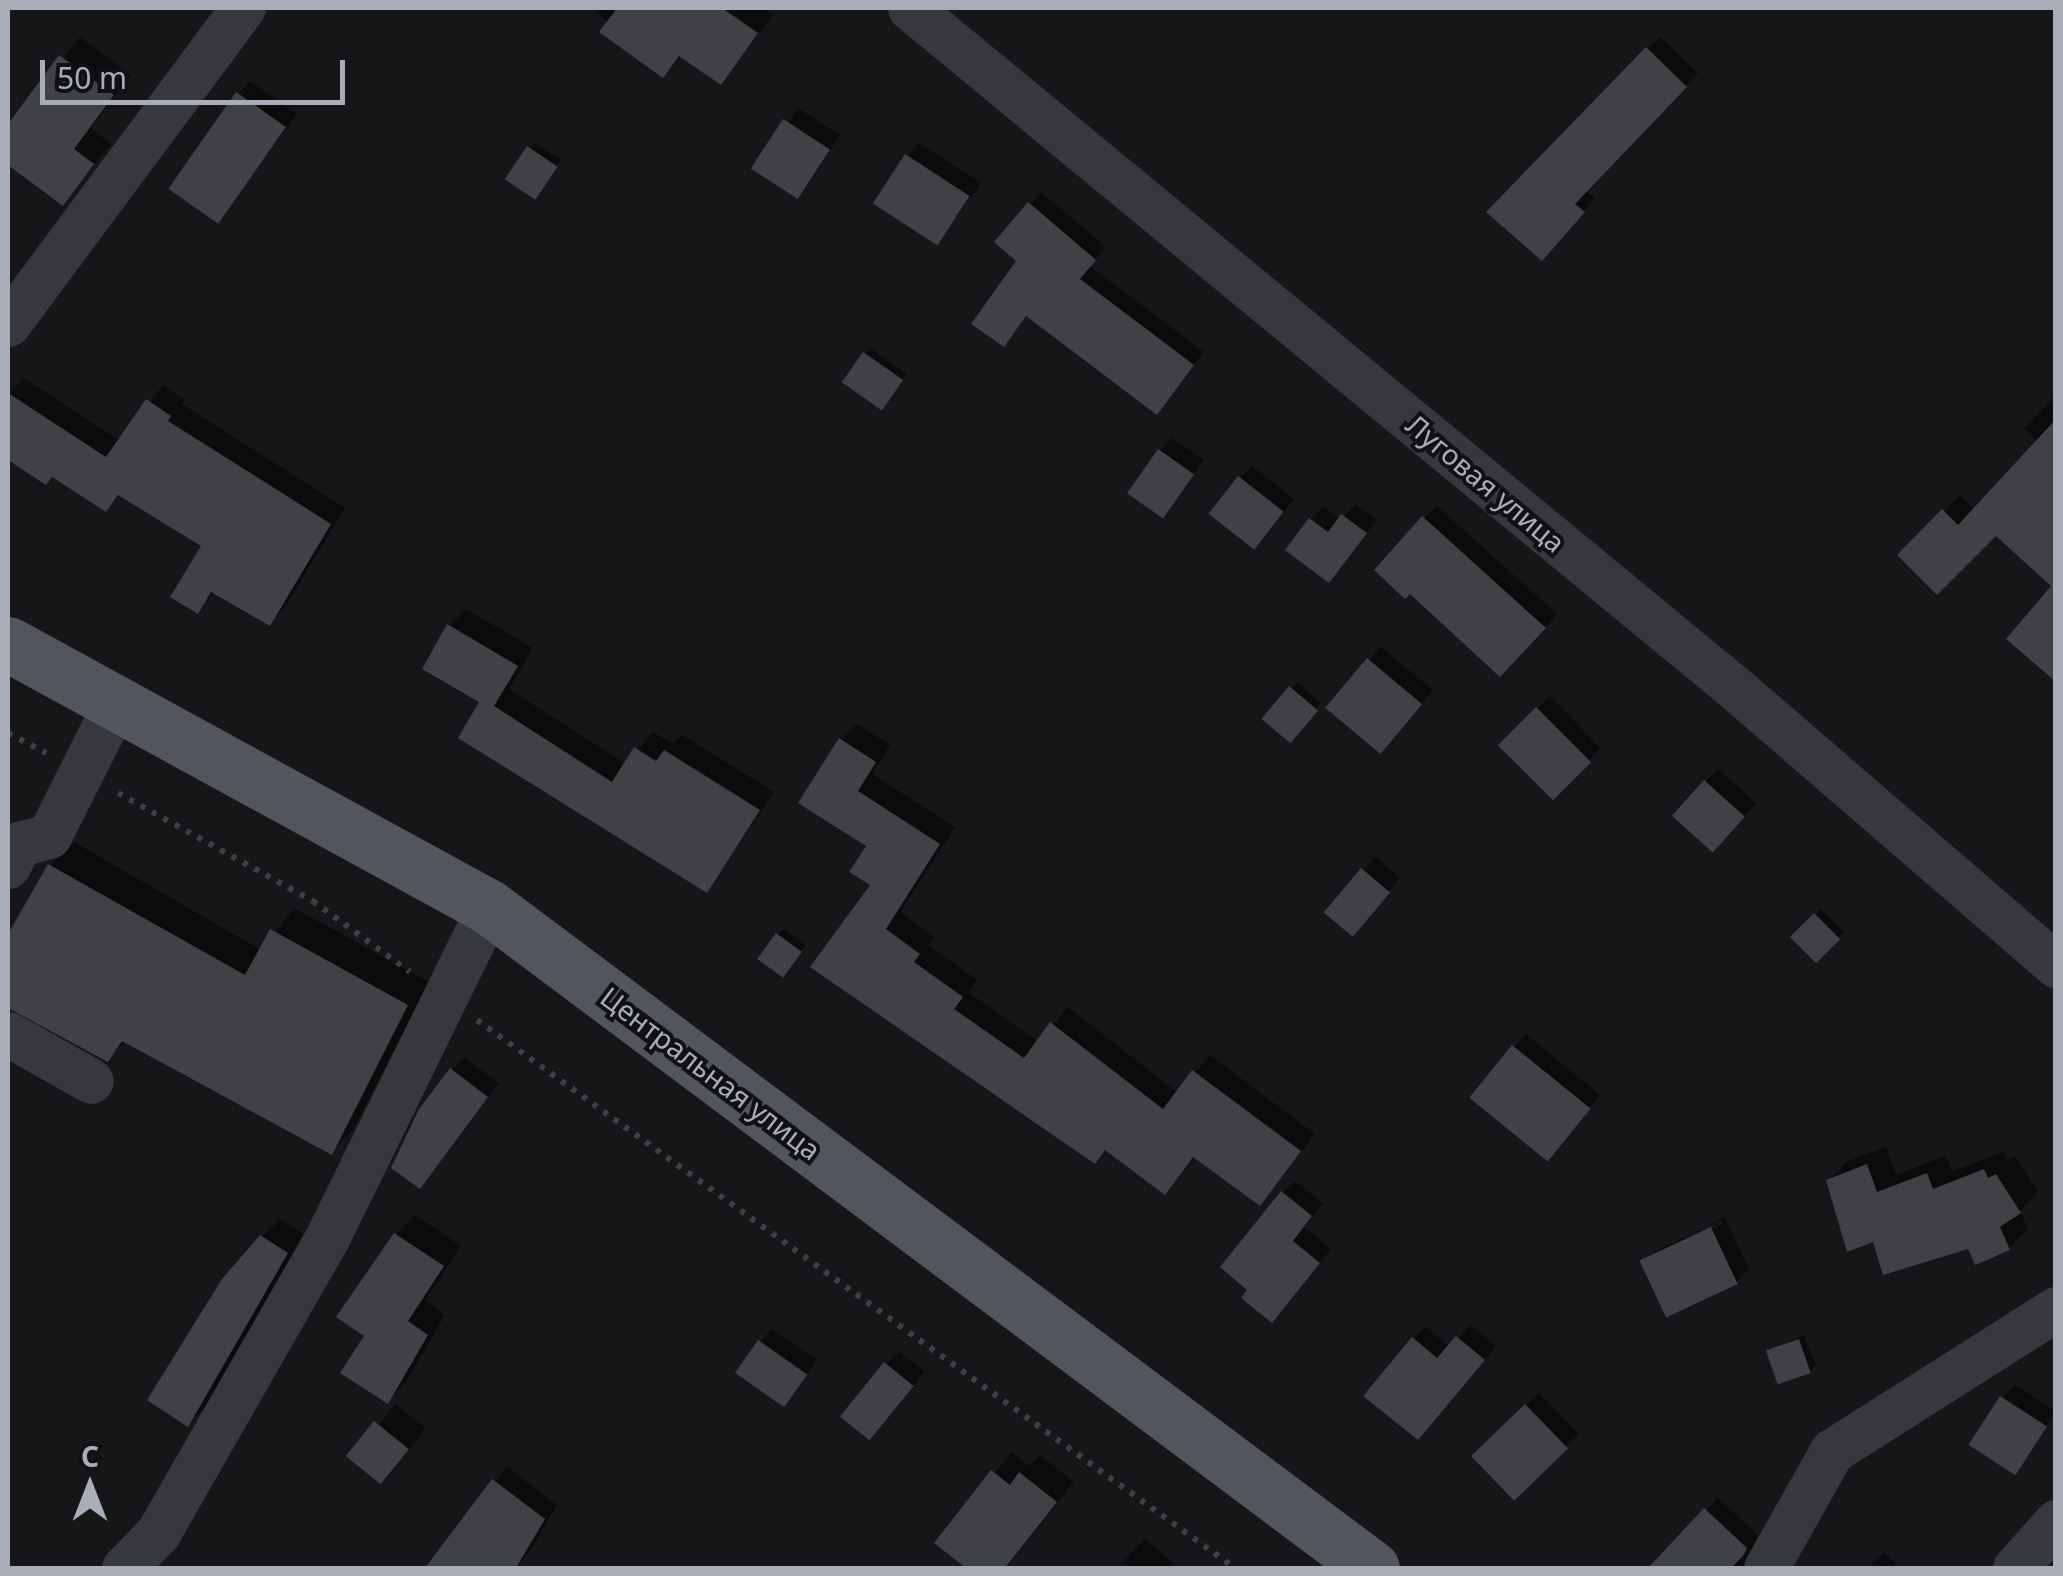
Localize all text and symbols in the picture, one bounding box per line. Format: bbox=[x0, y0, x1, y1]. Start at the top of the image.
scale bar bbox=[45, 40, 350, 102]
text: 50 m bbox=[57, 57, 127, 98]
street label: Луговая улица bbox=[1400, 407, 1572, 559]
street label: Центральная улица bbox=[595, 979, 827, 1167]
north arrow bbox=[40, 1436, 140, 1536]
text: С bbox=[81, 1437, 99, 1475]

